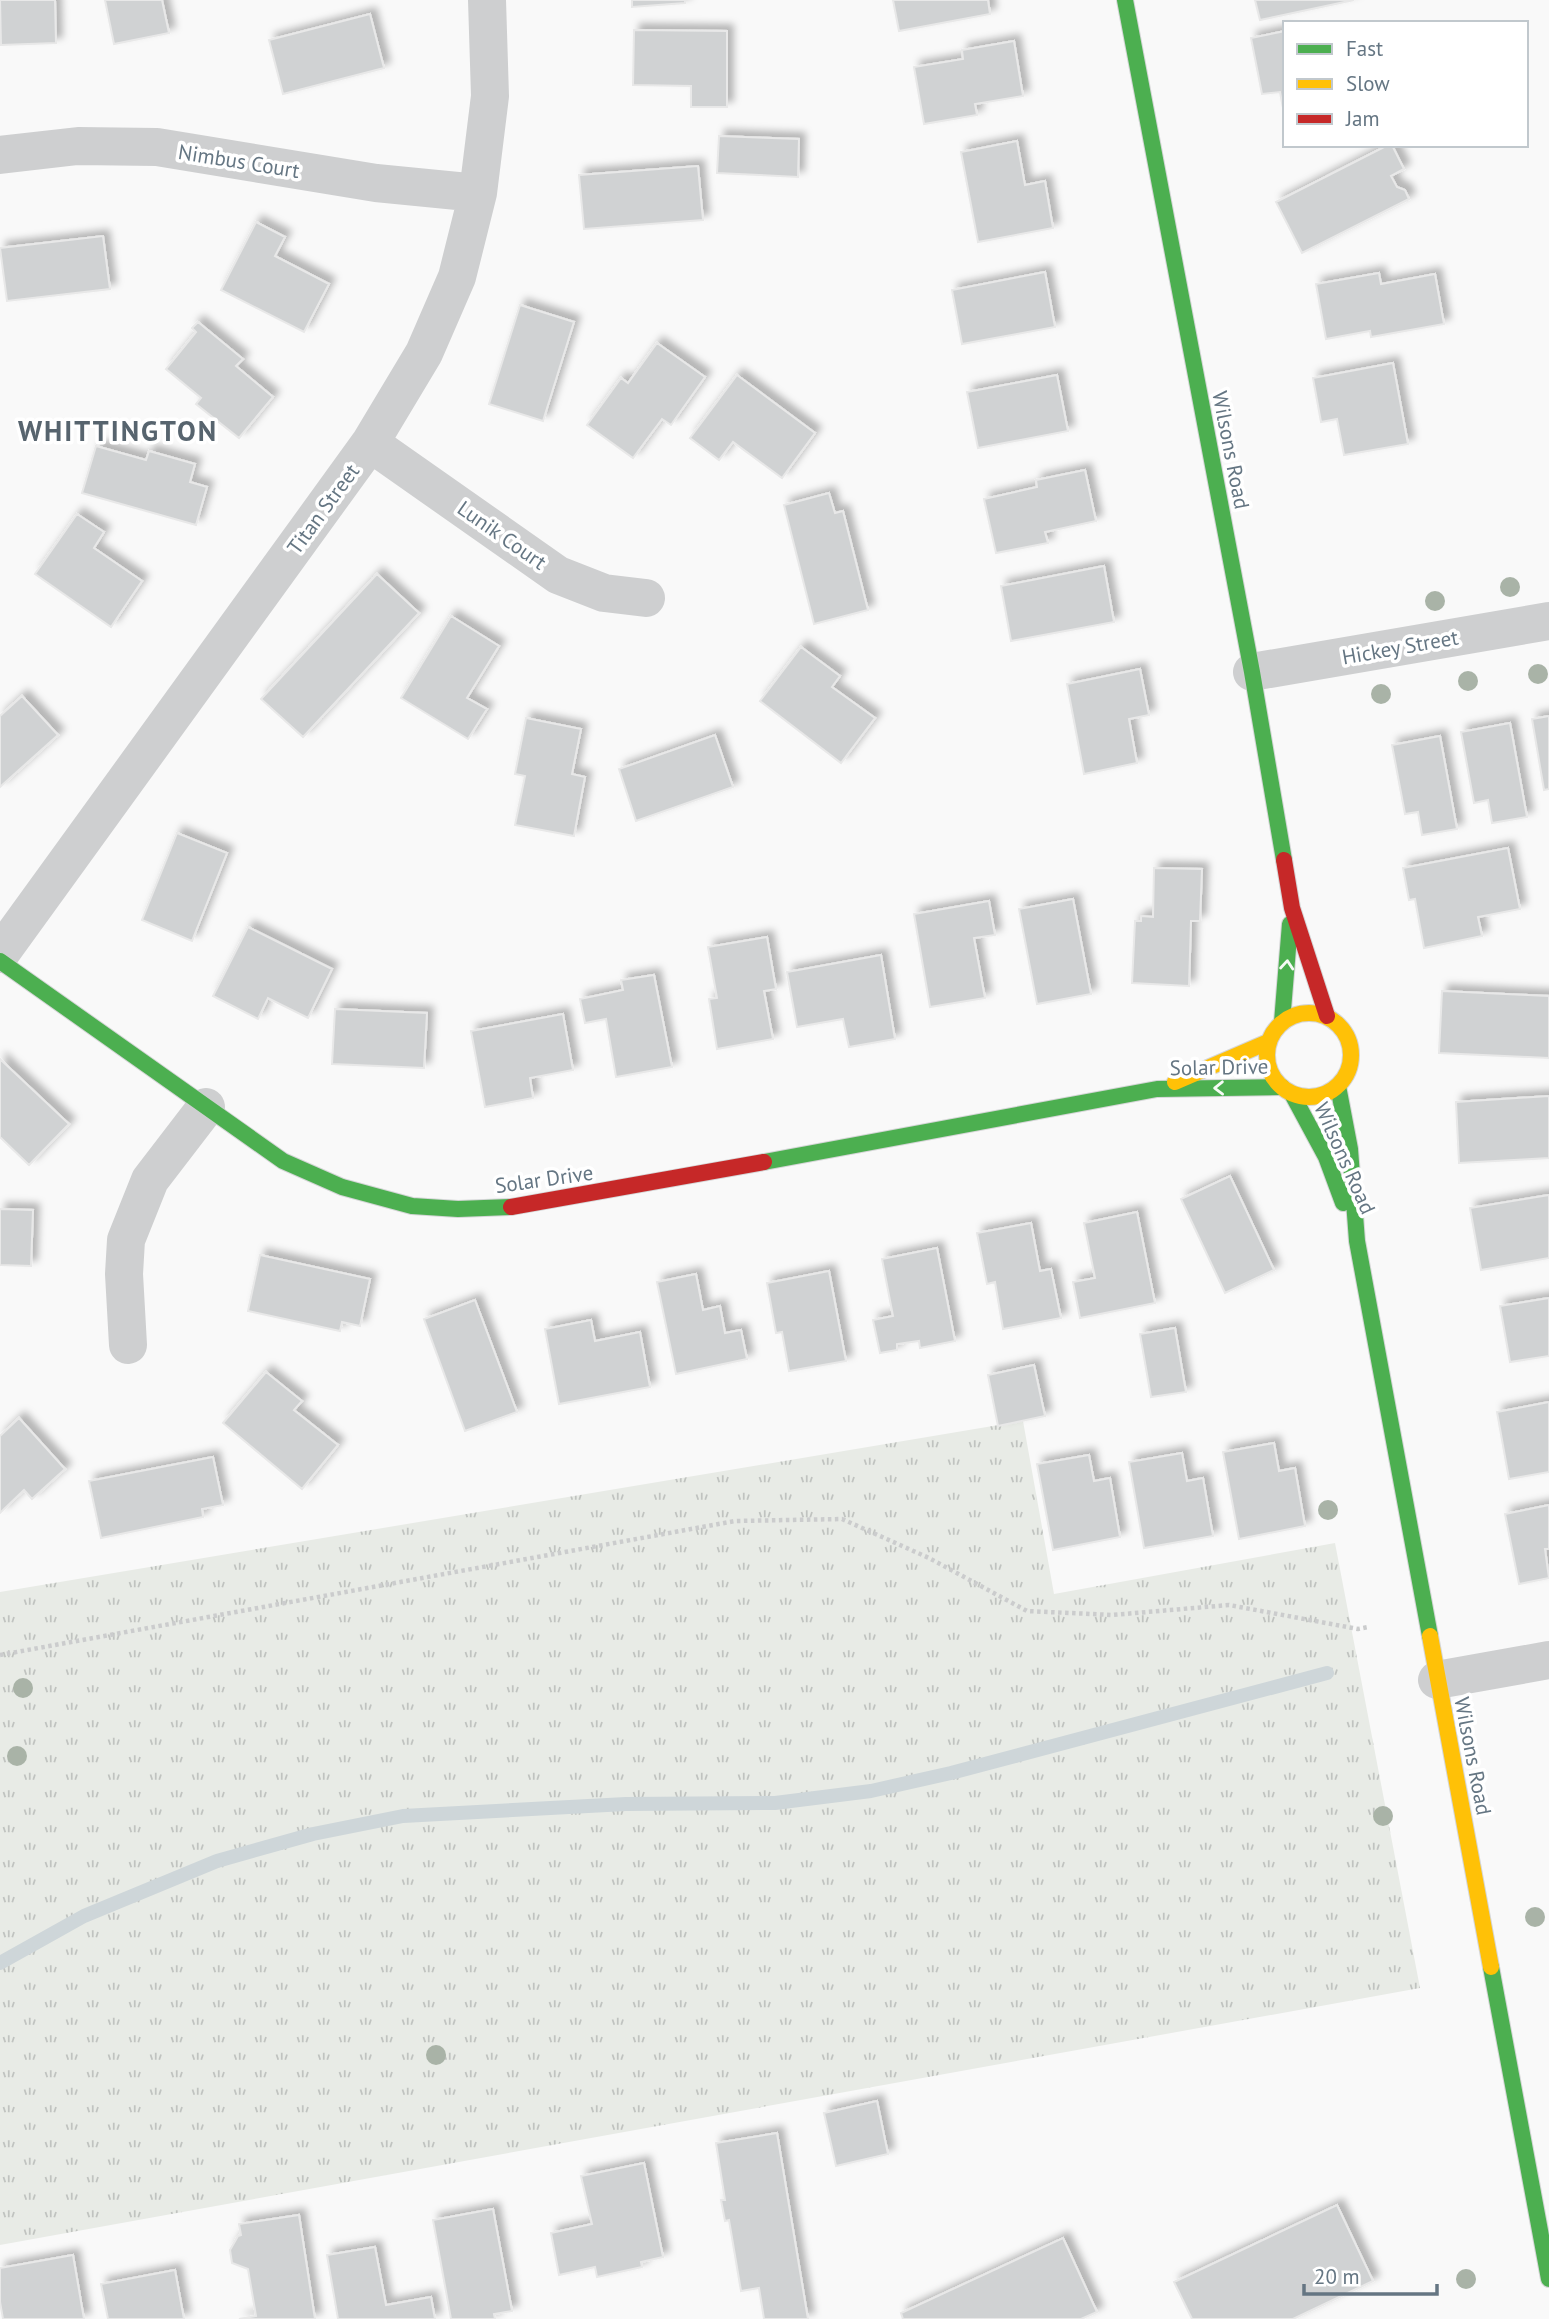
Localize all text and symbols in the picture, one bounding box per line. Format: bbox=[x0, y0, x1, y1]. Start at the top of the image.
legend bbox=[1283, 21, 1528, 147]
text: Fast bbox=[1346, 35, 1383, 62]
text: Slow bbox=[1346, 70, 1390, 97]
text: Jam bbox=[1345, 105, 1380, 132]
street label: Nimbus Court bbox=[176, 138, 302, 184]
street label: Wilsons Road bbox=[1206, 389, 1256, 511]
district label: WHITTINGTON bbox=[18, 412, 218, 449]
street label: Titan Street bbox=[281, 458, 365, 560]
street label: Lunik Court bbox=[452, 495, 552, 575]
street label: Hickey Street bbox=[1340, 624, 1460, 670]
one-way arrow bbox=[1279, 959, 1294, 970]
street label: Solar Drive bbox=[1169, 1053, 1269, 1081]
one-way arrow bbox=[1213, 1081, 1224, 1096]
street label: Wilsons Road bbox=[1308, 1098, 1382, 1218]
street label: Solar Drive bbox=[493, 1159, 595, 1199]
street label: Wilsons Road bbox=[1448, 1695, 1498, 1817]
scale bar bbox=[1304, 2252, 1437, 2296]
text: 20 m bbox=[1314, 2263, 1360, 2290]

